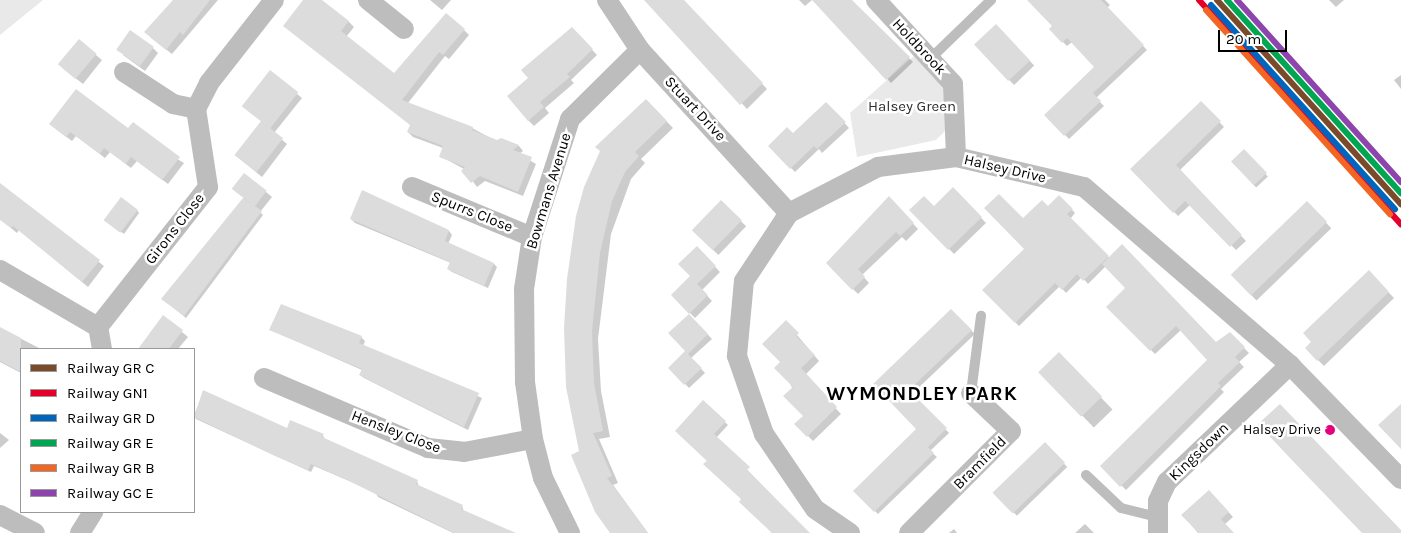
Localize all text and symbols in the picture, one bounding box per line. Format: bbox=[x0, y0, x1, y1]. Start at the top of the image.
street label: Holdbrook bbox=[888, 15, 950, 79]
scale bar bbox=[1221, 20, 1290, 52]
text: 20 m bbox=[1226, 30, 1261, 48]
street label: Stuart Drive bbox=[661, 73, 729, 145]
park label: Halsey Green bbox=[868, 98, 956, 116]
street label: Bowmans Avenue bbox=[523, 131, 575, 251]
street label: Halsey Drive bbox=[962, 151, 1048, 187]
street label: Spurrs Close bbox=[429, 187, 515, 237]
street label: Girons Close bbox=[142, 190, 208, 268]
legend bbox=[20, 348, 195, 513]
text: Railway GR C bbox=[67, 359, 154, 377]
district label: WYMONDLEY PARK bbox=[824, 381, 1020, 405]
text: Railway GN1 bbox=[67, 384, 148, 402]
street label: Hensley Close bbox=[349, 407, 443, 457]
text: Railway GR D bbox=[67, 409, 155, 427]
street label: Kingsdown bbox=[1165, 419, 1233, 485]
place label: Halsey Drive bbox=[1243, 422, 1321, 438]
marker: Halsey Drive bbox=[1325, 425, 1335, 435]
street label: Bramfield bbox=[950, 433, 1010, 493]
text: Railway GR E bbox=[67, 434, 154, 452]
text: Railway GR B bbox=[67, 459, 155, 477]
text: Railway GC E bbox=[67, 484, 154, 502]

